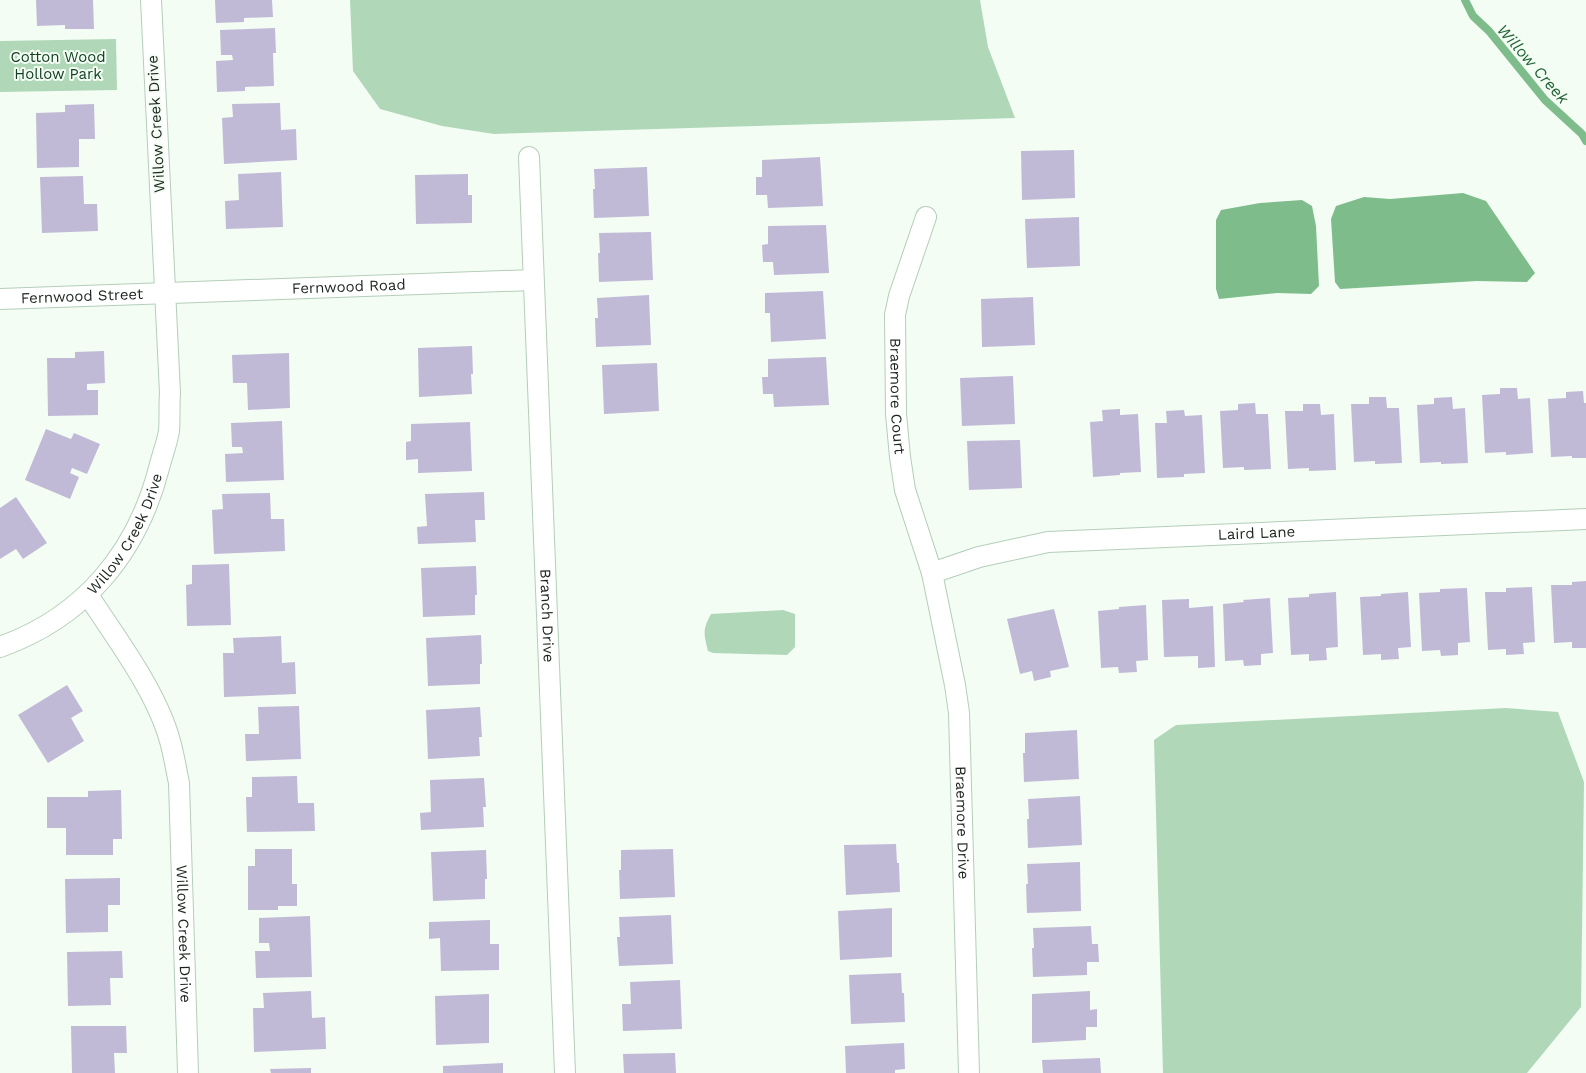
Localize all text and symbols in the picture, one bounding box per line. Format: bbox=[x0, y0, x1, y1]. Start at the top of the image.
water label: Willow Creek bbox=[1493, 20, 1574, 109]
park label: Cotton Wood Hollow Park bbox=[10, 48, 106, 83]
street label: Willow Creek Drive bbox=[143, 55, 169, 193]
street label: Fernwood Road bbox=[292, 276, 406, 298]
street label: Fernwood Street bbox=[20, 285, 144, 307]
street label: Braemore Court bbox=[886, 338, 909, 456]
street label: Willow Creek Drive bbox=[83, 471, 166, 598]
street label: Laird Lane bbox=[1218, 522, 1296, 544]
street label: Branch Drive bbox=[536, 568, 558, 663]
street label: Braemore Drive bbox=[951, 766, 973, 879]
street label: Willow Creek Drive bbox=[173, 865, 195, 1003]

